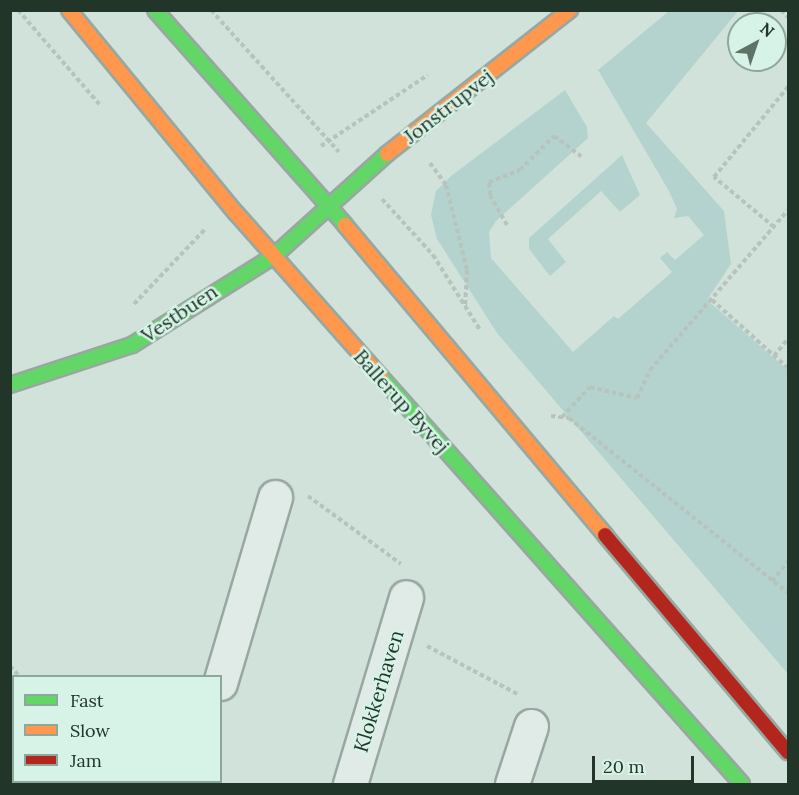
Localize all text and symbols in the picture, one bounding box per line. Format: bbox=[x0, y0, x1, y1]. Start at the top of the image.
north arrow bbox=[727, 12, 787, 72]
text: N bbox=[756, 18, 778, 41]
street label: Jonstrupvej bbox=[399, 64, 497, 148]
street label: Vestbuen bbox=[136, 279, 222, 347]
street label: Ballerup Byvej bbox=[349, 344, 455, 458]
street label: Klokkerhaven bbox=[348, 627, 408, 755]
legend bbox=[12, 675, 222, 783]
text: Fast bbox=[70, 689, 104, 712]
text: Slow bbox=[70, 719, 110, 742]
scale bar bbox=[595, 744, 697, 782]
text: Jam bbox=[70, 749, 102, 772]
text: 20 m bbox=[603, 755, 645, 778]

